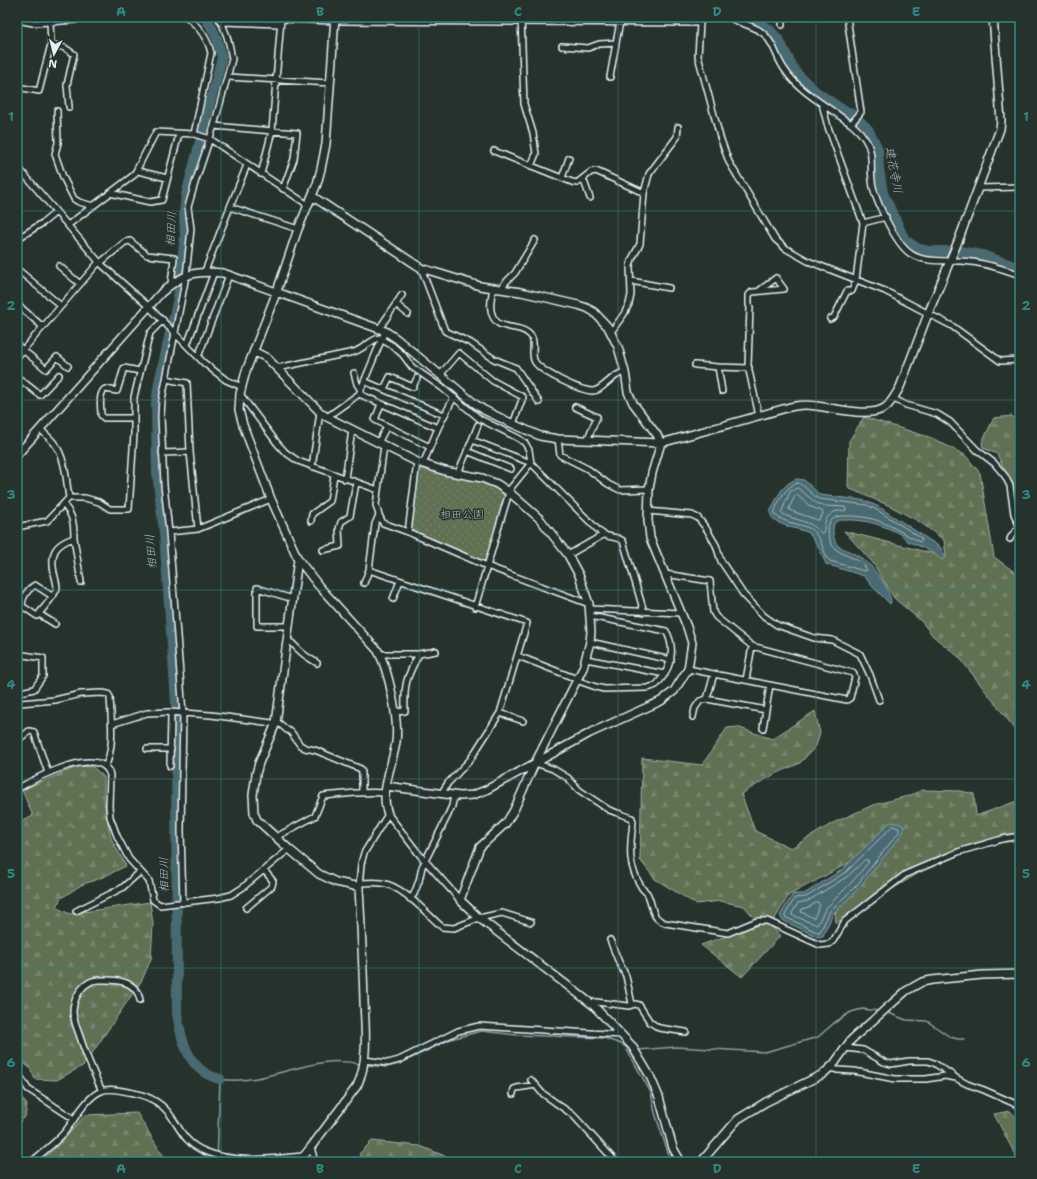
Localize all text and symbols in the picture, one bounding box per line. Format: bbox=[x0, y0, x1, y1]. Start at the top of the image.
text: A bbox=[116, 3, 126, 20]
text: B bbox=[316, 3, 324, 20]
text: C bbox=[514, 3, 522, 20]
text: D bbox=[712, 3, 722, 20]
text: E bbox=[912, 3, 921, 20]
north arrow bbox=[34, 34, 74, 74]
text: N bbox=[47, 55, 58, 71]
text: 1 bbox=[8, 108, 14, 125]
text: 1 bbox=[1023, 108, 1029, 125]
water label: 建花寺川 bbox=[882, 145, 906, 195]
water label: 相田川 bbox=[162, 211, 180, 247]
text: 2 bbox=[6, 297, 16, 314]
text: 2 bbox=[1021, 297, 1031, 314]
text: 3 bbox=[6, 486, 16, 503]
text: 3 bbox=[1021, 486, 1031, 503]
park label: 相田公園 bbox=[440, 507, 484, 522]
water label: 相田川 bbox=[141, 533, 161, 571]
text: 4 bbox=[6, 676, 16, 693]
text: 4 bbox=[1021, 676, 1031, 693]
water label: 相田川 bbox=[156, 857, 172, 893]
text: 5 bbox=[7, 865, 15, 882]
text: 5 bbox=[1022, 865, 1030, 882]
text: 6 bbox=[6, 1054, 16, 1071]
text: 6 bbox=[1021, 1054, 1031, 1071]
text: A bbox=[116, 1160, 126, 1177]
text: B bbox=[316, 1160, 324, 1177]
text: C bbox=[514, 1160, 522, 1177]
text: D bbox=[712, 1160, 722, 1177]
text: E bbox=[912, 1160, 921, 1177]

